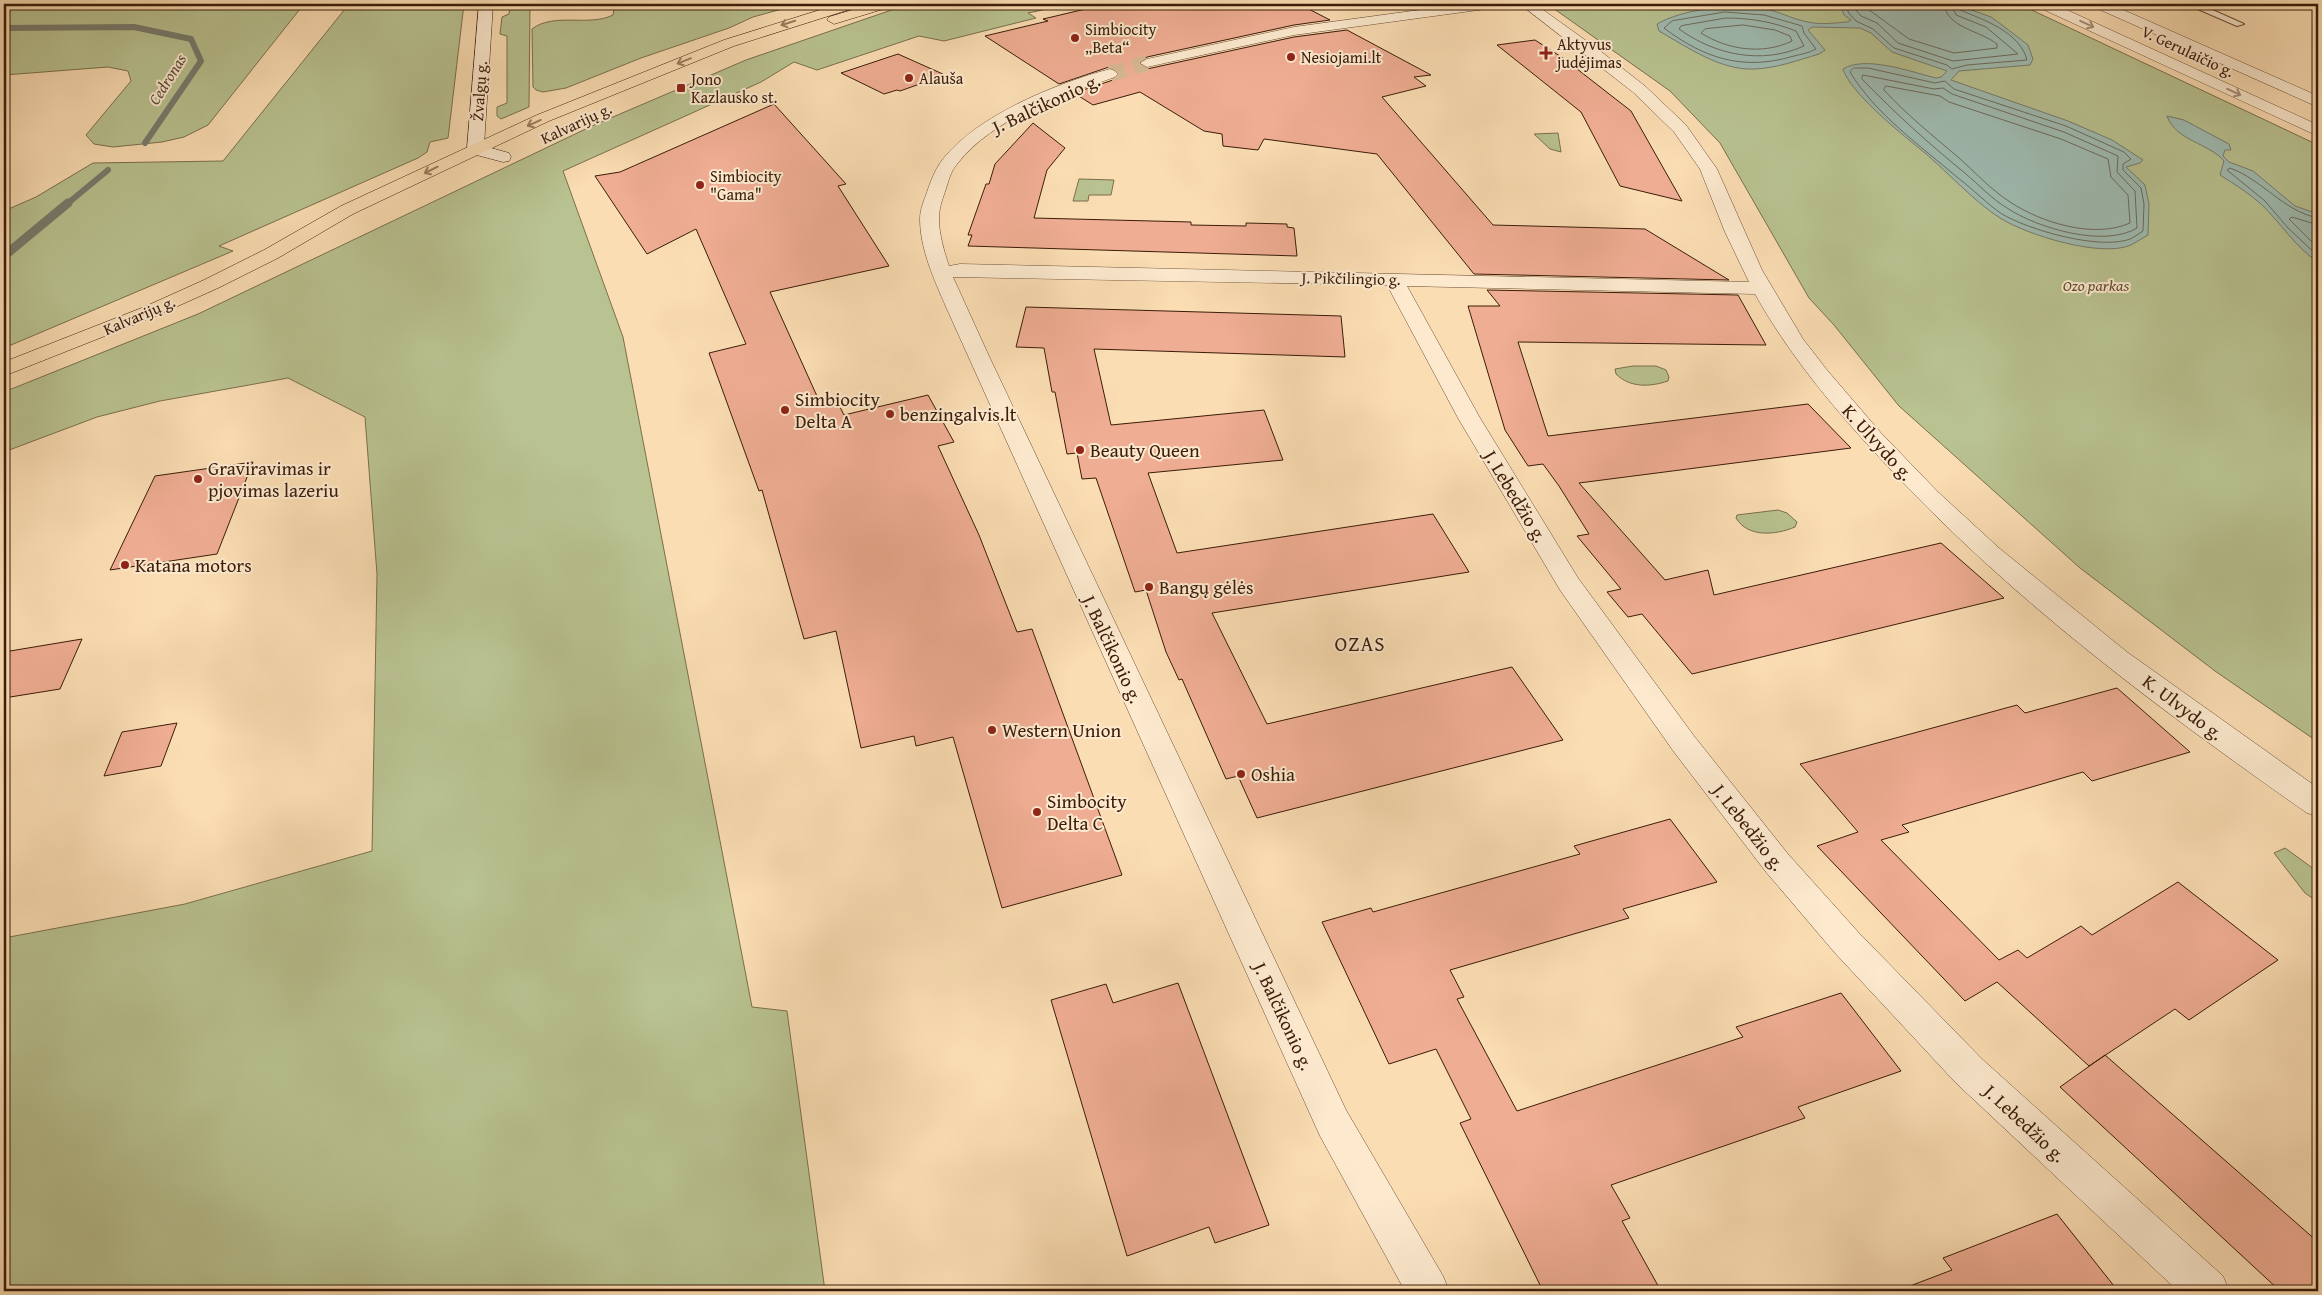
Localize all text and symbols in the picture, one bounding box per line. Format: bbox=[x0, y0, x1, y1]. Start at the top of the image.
place label: Simbiocity „Beta“ bbox=[1085, 17, 1157, 59]
one-way arrow bbox=[781, 19, 797, 28]
street label: V. Gerulaičio g. bbox=[2138, 19, 2238, 83]
one-way arrow bbox=[2079, 20, 2094, 29]
marker: Simbiocity „Beta“ bbox=[1069, 32, 1081, 44]
place label: Aktyvus judėjimas bbox=[1555, 32, 1622, 74]
place label: Nesiojami.lt bbox=[1301, 45, 1382, 69]
marker: Aktyvus judėjimas bbox=[1539, 46, 1553, 60]
water label: Cedronas bbox=[142, 49, 192, 109]
marker: Nesiojami.lt bbox=[1285, 51, 1297, 63]
one-way arrow bbox=[677, 57, 692, 66]
street label: Žvalgų g. bbox=[465, 60, 493, 122]
place label: Alauša bbox=[919, 66, 964, 90]
street label: J. Balčikonio g. bbox=[985, 66, 1105, 141]
place label: Jono Kazlausko st. bbox=[689, 67, 778, 109]
marker: Alauša bbox=[903, 72, 915, 84]
marker: Jono Kazlausko st. bbox=[675, 82, 687, 94]
one-way arrow bbox=[2226, 88, 2241, 98]
street label: Kalvarijų g. bbox=[536, 96, 616, 150]
one-way arrow bbox=[527, 118, 542, 128]
place label: Simbiocity "Gama" bbox=[710, 164, 782, 206]
one-way arrow bbox=[424, 165, 439, 175]
marker: Simbiocity "Gama" bbox=[694, 179, 706, 191]
street label: J. Pikčilingio g. bbox=[1299, 265, 1401, 291]
park label: Ozo parkas bbox=[2063, 273, 2129, 297]
street label: Kalvarijų g. bbox=[99, 289, 179, 341]
place label: Simbiocity Delta A bbox=[795, 385, 880, 435]
street label: K. Ulvydo g. bbox=[1836, 397, 1920, 487]
place label: benzingalvis.lt bbox=[900, 400, 1017, 428]
marker: Simbiocity Delta A bbox=[779, 404, 791, 416]
marker: benzingalvis.lt bbox=[884, 408, 896, 420]
place label: Beauty Queen bbox=[1090, 436, 1200, 464]
street label: J. Lebedžio g. bbox=[1476, 443, 1555, 548]
marker: Beauty Queen bbox=[1074, 444, 1086, 456]
place label: Graviravimas ir pjovimas lazeriu bbox=[208, 454, 339, 504]
marker: Graviravimas ir pjovimas lazeriu bbox=[192, 473, 204, 485]
place label: Katana motors bbox=[135, 551, 252, 579]
marker: Katana motors bbox=[119, 559, 131, 571]
place label: Bangų gėlės bbox=[1159, 573, 1254, 601]
marker: Bangų gėlės bbox=[1143, 581, 1155, 593]
street label: J. Balčikonio g. bbox=[1075, 588, 1150, 708]
district label: OZAS bbox=[1335, 628, 1385, 659]
street label: K. Ulvydo g. bbox=[2137, 667, 2229, 747]
place label: Western Union bbox=[1002, 716, 1121, 744]
marker: Western Union bbox=[986, 724, 998, 736]
place label: Oshia bbox=[1251, 760, 1295, 788]
marker: Oshia bbox=[1235, 768, 1247, 780]
street label: J. Lebedžio g. bbox=[1705, 776, 1792, 876]
place label: Simbocity Delta C bbox=[1047, 787, 1127, 837]
marker: Simbocity Delta C bbox=[1031, 806, 1043, 818]
street label: J. Balčikonio g. bbox=[1246, 955, 1321, 1075]
street label: J. Lebedžio g. bbox=[1976, 1076, 2072, 1169]

